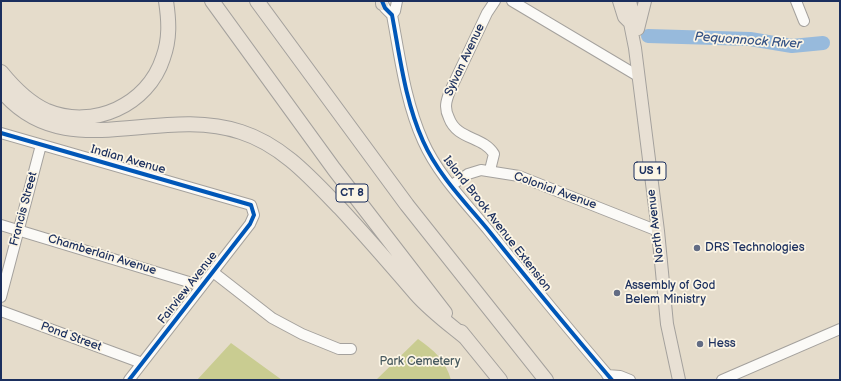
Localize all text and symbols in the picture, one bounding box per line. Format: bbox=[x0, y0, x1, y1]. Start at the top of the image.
street label: Sylvan Avenue bbox=[442, 22, 488, 98]
water label: Pequonnock River bbox=[694, 29, 802, 53]
street label: Indian Avenue bbox=[89, 142, 167, 178]
street label: Island Brook Avenue Extension bbox=[440, 154, 554, 294]
road number: US 1 bbox=[634, 162, 666, 180]
street label: Colonial Avenue bbox=[512, 169, 598, 213]
street label: Francis Street bbox=[7, 170, 41, 248]
road number: CT 8 bbox=[336, 184, 368, 202]
street label: North Avenue bbox=[644, 188, 668, 264]
street label: Chamberlain Avenue bbox=[46, 232, 158, 278]
place label: DRS Technologies bbox=[705, 241, 805, 255]
marker: DRS Technologies bbox=[692, 243, 702, 253]
street label: Fairview Avenue bbox=[155, 249, 221, 327]
place label: Assembly of God Belem Ministry bbox=[625, 279, 715, 307]
marker: Assembly of God Belem Ministry bbox=[612, 288, 622, 298]
street label: Pond Street bbox=[39, 319, 103, 355]
place label: Hess bbox=[708, 337, 736, 351]
marker: Hess bbox=[695, 339, 705, 349]
park label: Park Cemetery bbox=[380, 355, 460, 369]

